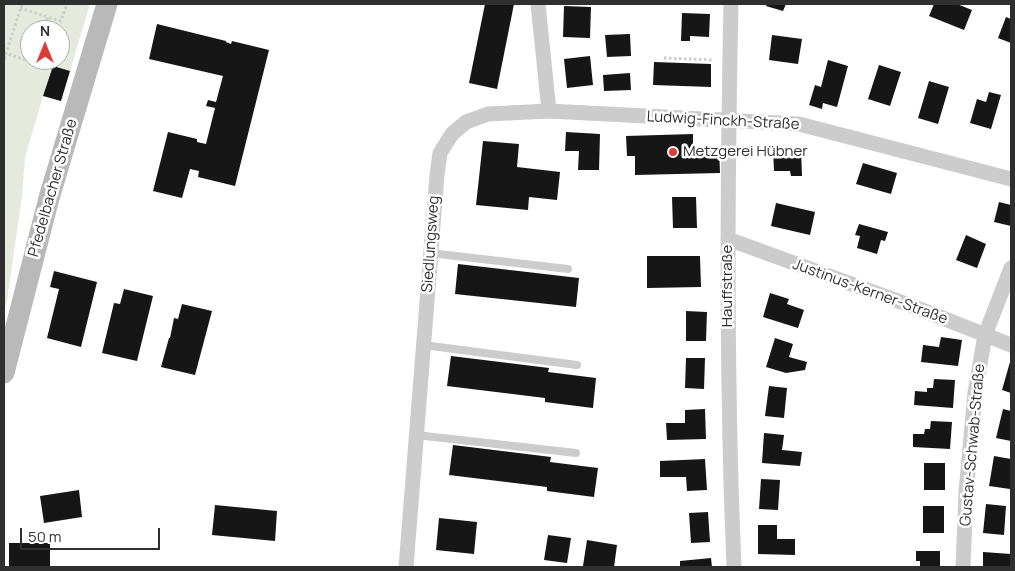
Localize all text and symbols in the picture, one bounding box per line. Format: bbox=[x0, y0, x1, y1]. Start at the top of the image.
north arrow bbox=[20, 20, 70, 70]
text: N bbox=[40, 21, 50, 40]
street label: Ludwig-Finckh-Straße bbox=[646, 108, 800, 134]
street label: Pfedelbacher Straße bbox=[25, 117, 81, 259]
place label: Metzgerei Hübner bbox=[683, 143, 808, 161]
marker: Metzgerei Hübner bbox=[667, 146, 679, 158]
street label: Siedlungsweg bbox=[419, 195, 443, 293]
street label: Hauffstraße bbox=[719, 245, 737, 327]
street label: Justinus-Kerner-Straße bbox=[790, 256, 950, 328]
street label: Gustav-Schwab-Straße bbox=[957, 363, 989, 527]
scale bar bbox=[22, 518, 162, 550]
text: 50 m bbox=[28, 526, 62, 547]

